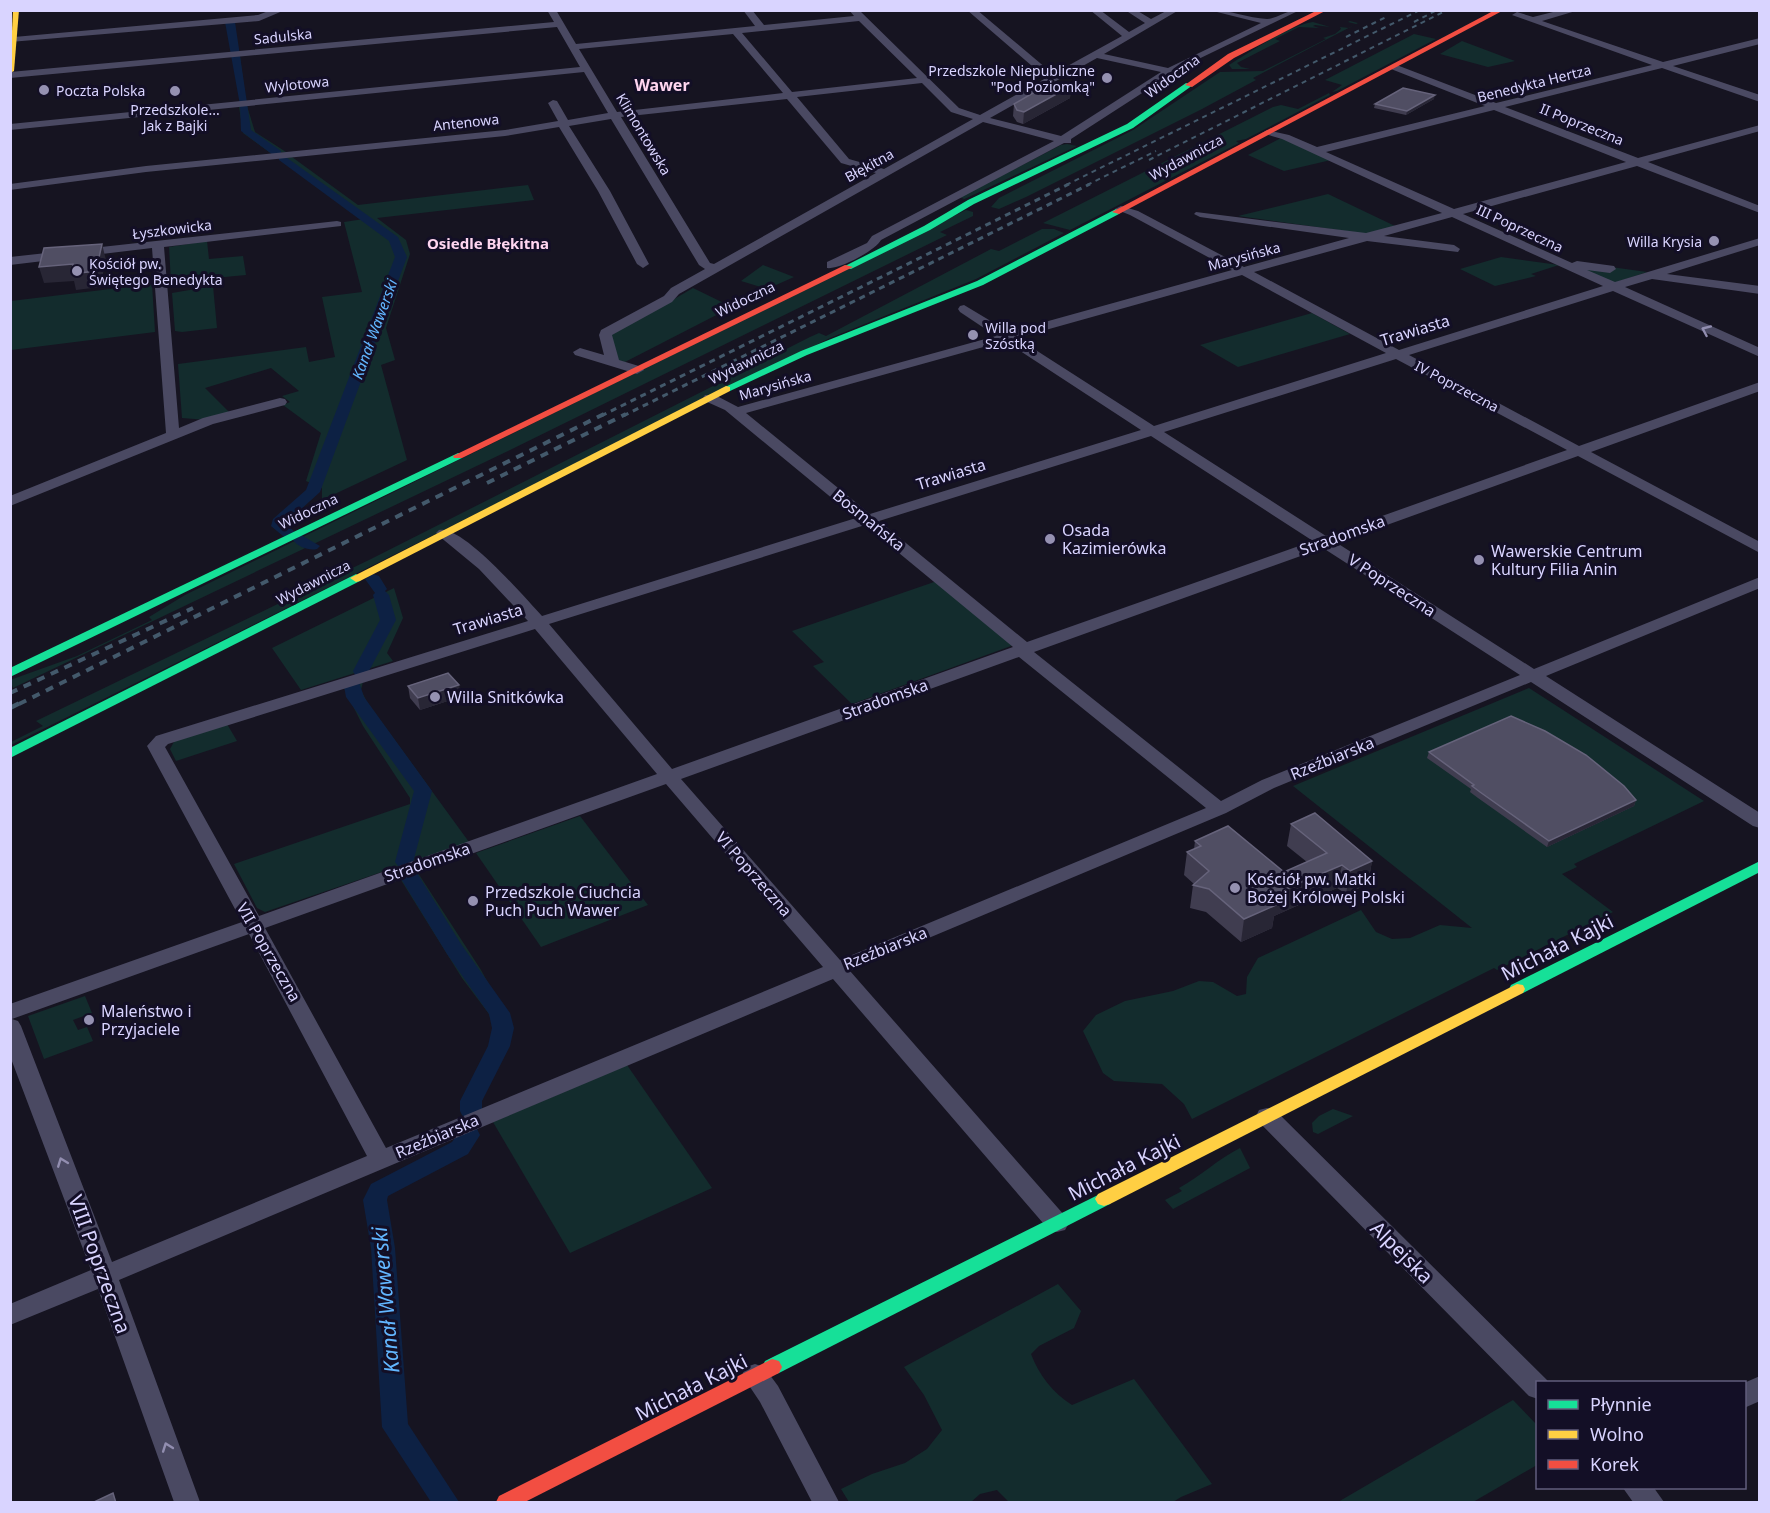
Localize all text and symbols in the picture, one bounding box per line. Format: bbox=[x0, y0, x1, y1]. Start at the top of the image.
street label: Sadulska bbox=[253, 23, 313, 49]
street label: Widoczna bbox=[1141, 50, 1203, 102]
street label: Benedykta Hertza bbox=[1475, 60, 1593, 106]
place label: Przedszkole Niepubliczne "Pod Poziomką" bbox=[928, 61, 1095, 96]
street label: Wylotowa bbox=[264, 71, 330, 97]
marker: Przedszkole Niepubliczne "Pod Poziomką" bbox=[1100, 71, 1114, 85]
district label: Wawer bbox=[634, 74, 690, 96]
place label: Poczta Polska bbox=[56, 81, 145, 100]
marker: Poczta Polska bbox=[37, 83, 51, 97]
marker: Przedszkole... Jak z Bajki bbox=[168, 84, 182, 98]
street label: Klimontowska bbox=[612, 90, 676, 178]
street label: II Poprzeczna bbox=[1537, 99, 1627, 149]
place label: Przedszkole... Jak z Bajki bbox=[130, 100, 220, 135]
street label: Antenowa bbox=[432, 109, 500, 135]
street label: Wydawnicza bbox=[1146, 130, 1226, 184]
street label: Błękitna bbox=[841, 144, 897, 186]
street label: III Poprzeczna bbox=[1474, 200, 1566, 256]
street label: Łyszkowicka bbox=[131, 215, 213, 243]
place label: Willa Krysia bbox=[1627, 232, 1702, 251]
district label: Osiedle Błękitna bbox=[427, 233, 549, 253]
marker: Willa Krysia bbox=[1707, 234, 1721, 248]
street label: Marysińska bbox=[1206, 237, 1282, 275]
place label: Kościół pw. Świętego Benedykta bbox=[89, 254, 223, 289]
marker: Kościół pw. Świętego Benedykta bbox=[70, 264, 84, 278]
water label: Kanał Wawerski bbox=[347, 275, 402, 382]
street label: Widoczna bbox=[712, 277, 778, 321]
street label: Trawiasta bbox=[1378, 309, 1452, 351]
place label: Willa pod Szóstką bbox=[985, 318, 1046, 353]
one-way arrow bbox=[1701, 325, 1712, 337]
marker: Willa pod Szóstką bbox=[966, 328, 980, 342]
street label: Wydawnicza bbox=[705, 336, 787, 388]
street label: IV Poprzeczna bbox=[1412, 356, 1502, 416]
street label: Marysińska bbox=[737, 366, 813, 404]
street label: Trawiasta bbox=[914, 453, 988, 495]
street label: Bosmańska bbox=[828, 484, 910, 556]
street label: Widoczna bbox=[275, 489, 341, 533]
street label: Stradomska bbox=[1296, 509, 1388, 561]
place label: Osada Kazimierówka bbox=[1062, 519, 1166, 559]
marker: Osada Kazimierówka bbox=[1043, 532, 1057, 546]
place label: Wawerskie Centrum Kultury Filia Anin bbox=[1491, 540, 1643, 580]
street label: V Poprzeczna bbox=[1344, 548, 1440, 622]
marker: Wawerskie Centrum Kultury Filia Anin bbox=[1472, 553, 1486, 567]
street label: Wydawnicza bbox=[273, 555, 353, 609]
street label: Trawiasta bbox=[451, 598, 525, 640]
street label: Stradomska bbox=[839, 673, 931, 725]
place label: Willa Snitkówka bbox=[447, 686, 564, 708]
marker: Willa Snitkówka bbox=[428, 690, 442, 704]
street label: Rzeźbiarska bbox=[1287, 731, 1377, 785]
street label: VI Poprzeczna bbox=[711, 827, 797, 921]
street label: Stradomska bbox=[381, 837, 473, 887]
place label: Kościół pw. Matki Bożej Królowej Polski bbox=[1247, 868, 1405, 908]
place label: Przedszkole Ciuchcia Puch Puch Wawer bbox=[485, 881, 641, 921]
marker: Kościół pw. Matki Bożej Królowej Polski bbox=[1228, 881, 1242, 895]
marker: Przedszkole Ciuchcia Puch Puch Wawer bbox=[466, 894, 480, 908]
street label: VII Poprzeczna bbox=[232, 898, 306, 1006]
street label: Michała Kajki bbox=[1496, 907, 1618, 987]
street label: Rzeźbiarska bbox=[840, 921, 930, 975]
place label: Maleństwo i Przyjaciele bbox=[101, 1000, 192, 1040]
marker: Maleństwo i Przyjaciele bbox=[82, 1013, 96, 1027]
street label: Rzeźbiarska bbox=[392, 1109, 482, 1163]
street label: Michała Kajki bbox=[1063, 1127, 1185, 1207]
one-way arrow bbox=[57, 1157, 69, 1168]
street label: VIII Poprzeczna bbox=[62, 1191, 138, 1337]
street label: Alpejska bbox=[1365, 1215, 1439, 1289]
water label: Kanał Wawerski bbox=[365, 1225, 405, 1374]
street label: Michała Kajki bbox=[630, 1347, 752, 1427]
legend bbox=[1536, 1381, 1746, 1489]
text: Płynnie bbox=[1590, 1392, 1652, 1416]
text: Wolno bbox=[1590, 1422, 1644, 1446]
one-way arrow bbox=[162, 1443, 175, 1453]
text: Korek bbox=[1590, 1452, 1639, 1476]

